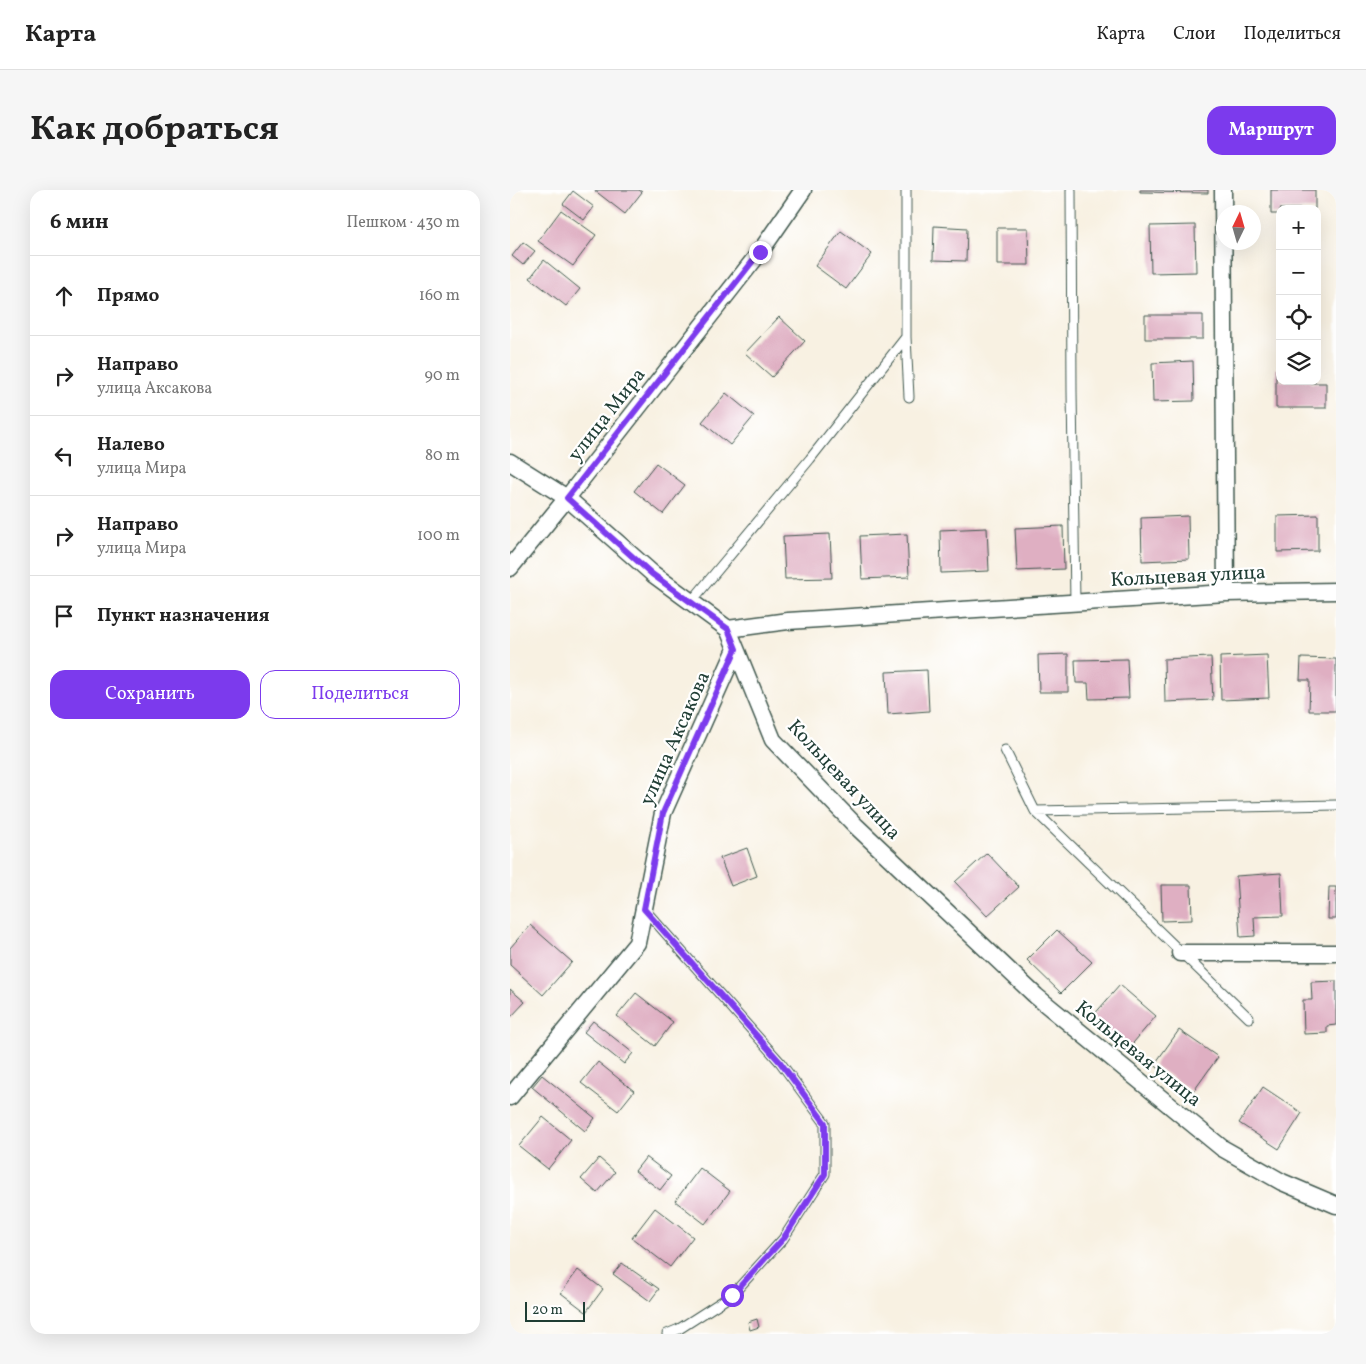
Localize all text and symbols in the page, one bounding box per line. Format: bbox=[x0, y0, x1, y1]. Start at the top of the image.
text: Карта bbox=[25, 18, 96, 52]
text: Карта bbox=[1097, 22, 1145, 47]
text: Слои bbox=[1173, 22, 1215, 47]
text: Поделиться bbox=[1243, 22, 1341, 47]
text: Как добраться bbox=[30, 106, 279, 154]
button: Маршрут bbox=[1207, 106, 1336, 155]
north arrow bbox=[1216, 205, 1261, 250]
map controls bbox=[1276, 205, 1321, 385]
button: + bbox=[1276, 205, 1321, 250]
text: 6 мин bbox=[50, 208, 109, 237]
text: Пешком · 430 m bbox=[346, 212, 460, 234]
route end bbox=[749, 241, 772, 264]
button: − bbox=[1276, 250, 1321, 295]
icon: ahead bbox=[50, 282, 78, 310]
text: Прямо bbox=[97, 283, 159, 309]
text: 160 m bbox=[419, 285, 460, 307]
button: locate bbox=[1276, 295, 1321, 340]
button: layers bbox=[1276, 340, 1321, 385]
text: Направо bbox=[97, 352, 179, 378]
icon: right bbox=[50, 362, 78, 390]
street label: улица Мира bbox=[562, 362, 653, 468]
text: 90 m bbox=[424, 365, 460, 387]
text: улица Аксакова bbox=[97, 378, 212, 400]
text: Налево bbox=[97, 432, 165, 458]
icon: left bbox=[50, 442, 78, 470]
text: 80 m bbox=[425, 445, 460, 467]
text: улица Мира bbox=[97, 458, 187, 480]
text: Направо bbox=[97, 512, 179, 538]
icon: right bbox=[50, 522, 78, 550]
text: 100 m bbox=[417, 525, 460, 547]
text: улица Мира bbox=[97, 538, 187, 560]
street label: Кольцевая улица bbox=[1110, 559, 1267, 595]
icon: arrive bbox=[50, 602, 78, 630]
text: Пункт назначения bbox=[97, 603, 270, 629]
street label: улица Аксакова bbox=[634, 667, 718, 810]
button: Сохранить bbox=[50, 670, 250, 719]
button: Поделиться bbox=[260, 670, 460, 719]
street label: Кольцевая улица bbox=[780, 714, 907, 847]
street label: Кольцевая улица bbox=[1069, 995, 1207, 1114]
route start bbox=[721, 1284, 744, 1307]
scale bar bbox=[525, 1299, 585, 1322]
text: 20 m bbox=[532, 1301, 563, 1320]

